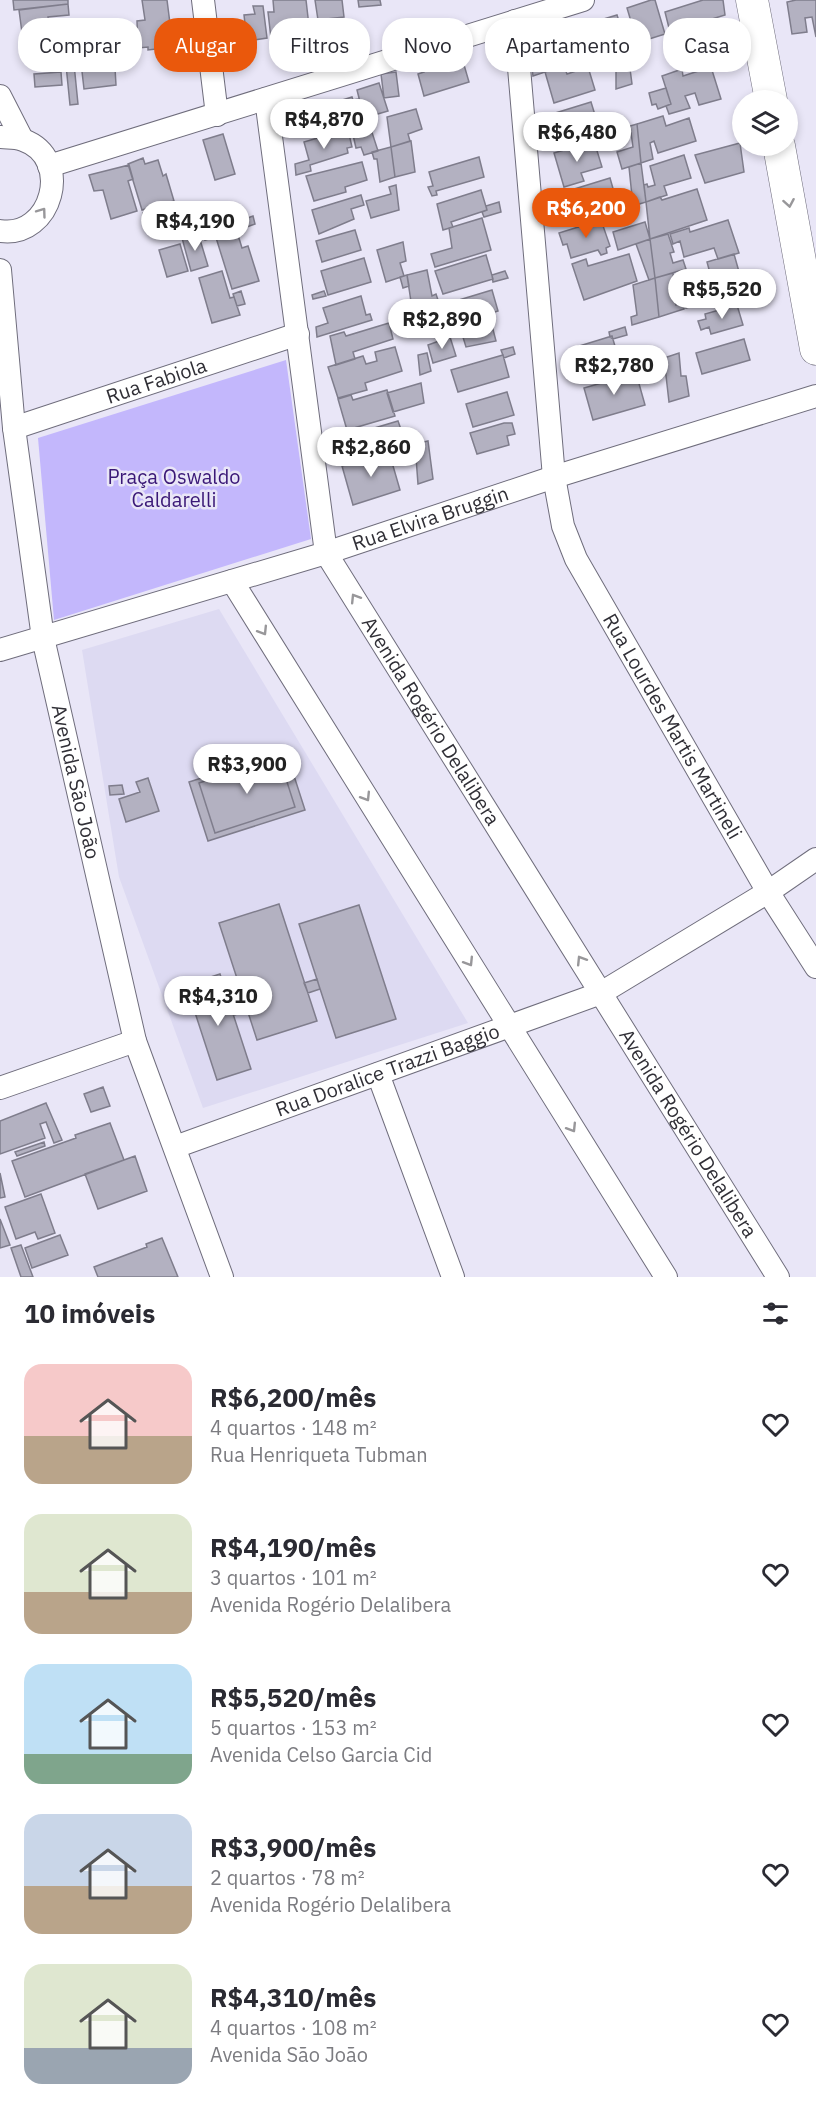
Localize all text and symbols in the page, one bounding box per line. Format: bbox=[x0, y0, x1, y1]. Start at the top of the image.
chip: Comprar bbox=[18, 18, 142, 72]
chip: Alugar bbox=[154, 18, 257, 72]
chip: Filtros bbox=[269, 18, 370, 72]
chip: Novo bbox=[382, 18, 473, 72]
chip: Apartamento bbox=[485, 18, 651, 72]
chip: Casa bbox=[663, 18, 751, 72]
map controls bbox=[732, 90, 798, 156]
button: layers bbox=[732, 90, 798, 156]
pin: R$4,870 bbox=[269, 99, 379, 150]
text: R$4,870 bbox=[284, 105, 364, 132]
pin: R$6,480 bbox=[522, 112, 632, 163]
text: R$6,480 bbox=[537, 118, 617, 145]
pin: R$6,200 bbox=[531, 188, 641, 239]
text: R$6,200 bbox=[546, 194, 626, 221]
one-way arrow bbox=[782, 198, 795, 208]
pin: R$4,190 bbox=[140, 201, 250, 252]
text: R$4,190 bbox=[155, 207, 235, 234]
one-way arrow bbox=[35, 208, 46, 219]
pin: R$5,520 bbox=[667, 269, 777, 320]
text: R$5,520 bbox=[682, 275, 762, 302]
pin: R$2,890 bbox=[387, 299, 497, 350]
text: R$2,890 bbox=[402, 305, 482, 332]
pin: R$2,780 bbox=[559, 345, 669, 396]
street label: Rua Fabiola bbox=[102, 351, 210, 410]
text: R$2,780 bbox=[574, 351, 654, 378]
pin: R$2,860 bbox=[316, 427, 426, 478]
text: R$2,860 bbox=[331, 433, 411, 460]
park label: Praça Oswaldo Caldarelli bbox=[107, 463, 241, 513]
street label: Rua Elvira Bruggin bbox=[348, 479, 512, 556]
one-way arrow bbox=[351, 594, 362, 605]
street label: Rua Lourdes Martis Martineli bbox=[597, 608, 749, 844]
street label: Avenida Rogério Delalibera bbox=[356, 611, 507, 831]
one-way arrow bbox=[256, 625, 268, 635]
street label: Avenida São João bbox=[46, 702, 107, 862]
pin: R$3,900 bbox=[192, 744, 302, 795]
text: R$3,900 bbox=[207, 750, 287, 777]
one-way arrow bbox=[359, 790, 370, 801]
one-way arrow bbox=[461, 956, 473, 966]
one-way arrow bbox=[576, 956, 588, 966]
pin: R$4,310 bbox=[163, 976, 273, 1027]
text: R$4,310 bbox=[178, 982, 258, 1009]
street label: Rua Doralice Trazzi Baggio bbox=[272, 1017, 503, 1123]
street label: Avenida Rogério Delalibera bbox=[613, 1023, 764, 1243]
one-way arrow bbox=[565, 1121, 576, 1132]
text: 10 imóveis bbox=[24, 1296, 155, 1330]
icon: filters bbox=[759, 1297, 792, 1330]
text: R$6,200/mês bbox=[210, 1380, 376, 1414]
icon: home bbox=[72, 1388, 144, 1460]
icon: heart bbox=[759, 1408, 792, 1441]
text: 4 quartos · 148 m² bbox=[210, 1414, 377, 1441]
text: Rua Henriqueta Tubman bbox=[210, 1441, 428, 1468]
text: R$4,190/mês bbox=[210, 1530, 376, 1564]
icon: home bbox=[72, 1538, 144, 1610]
icon: heart bbox=[759, 1558, 792, 1591]
text: 3 quartos · 101 m² bbox=[210, 1564, 377, 1591]
text: Avenida Rogério Delalibera bbox=[210, 1591, 451, 1618]
text: R$5,520/mês bbox=[210, 1680, 376, 1714]
icon: home bbox=[72, 1688, 144, 1760]
icon: heart bbox=[759, 1708, 792, 1741]
text: 5 quartos · 153 m² bbox=[210, 1714, 377, 1741]
text: Avenida Celso Garcia Cid bbox=[210, 1741, 432, 1768]
text: R$3,900/mês bbox=[210, 1830, 376, 1864]
icon: home bbox=[72, 1838, 144, 1910]
icon: heart bbox=[759, 1858, 792, 1891]
text: 2 quartos · 78 m² bbox=[210, 1864, 365, 1891]
text: Avenida Rogério Delalibera bbox=[210, 1891, 451, 1918]
text: R$4,310/mês bbox=[210, 1980, 376, 2014]
icon: home bbox=[72, 1988, 144, 2060]
icon: heart bbox=[759, 2008, 792, 2041]
text: 4 quartos · 108 m² bbox=[210, 2014, 377, 2041]
text: Avenida São João bbox=[210, 2041, 368, 2068]

